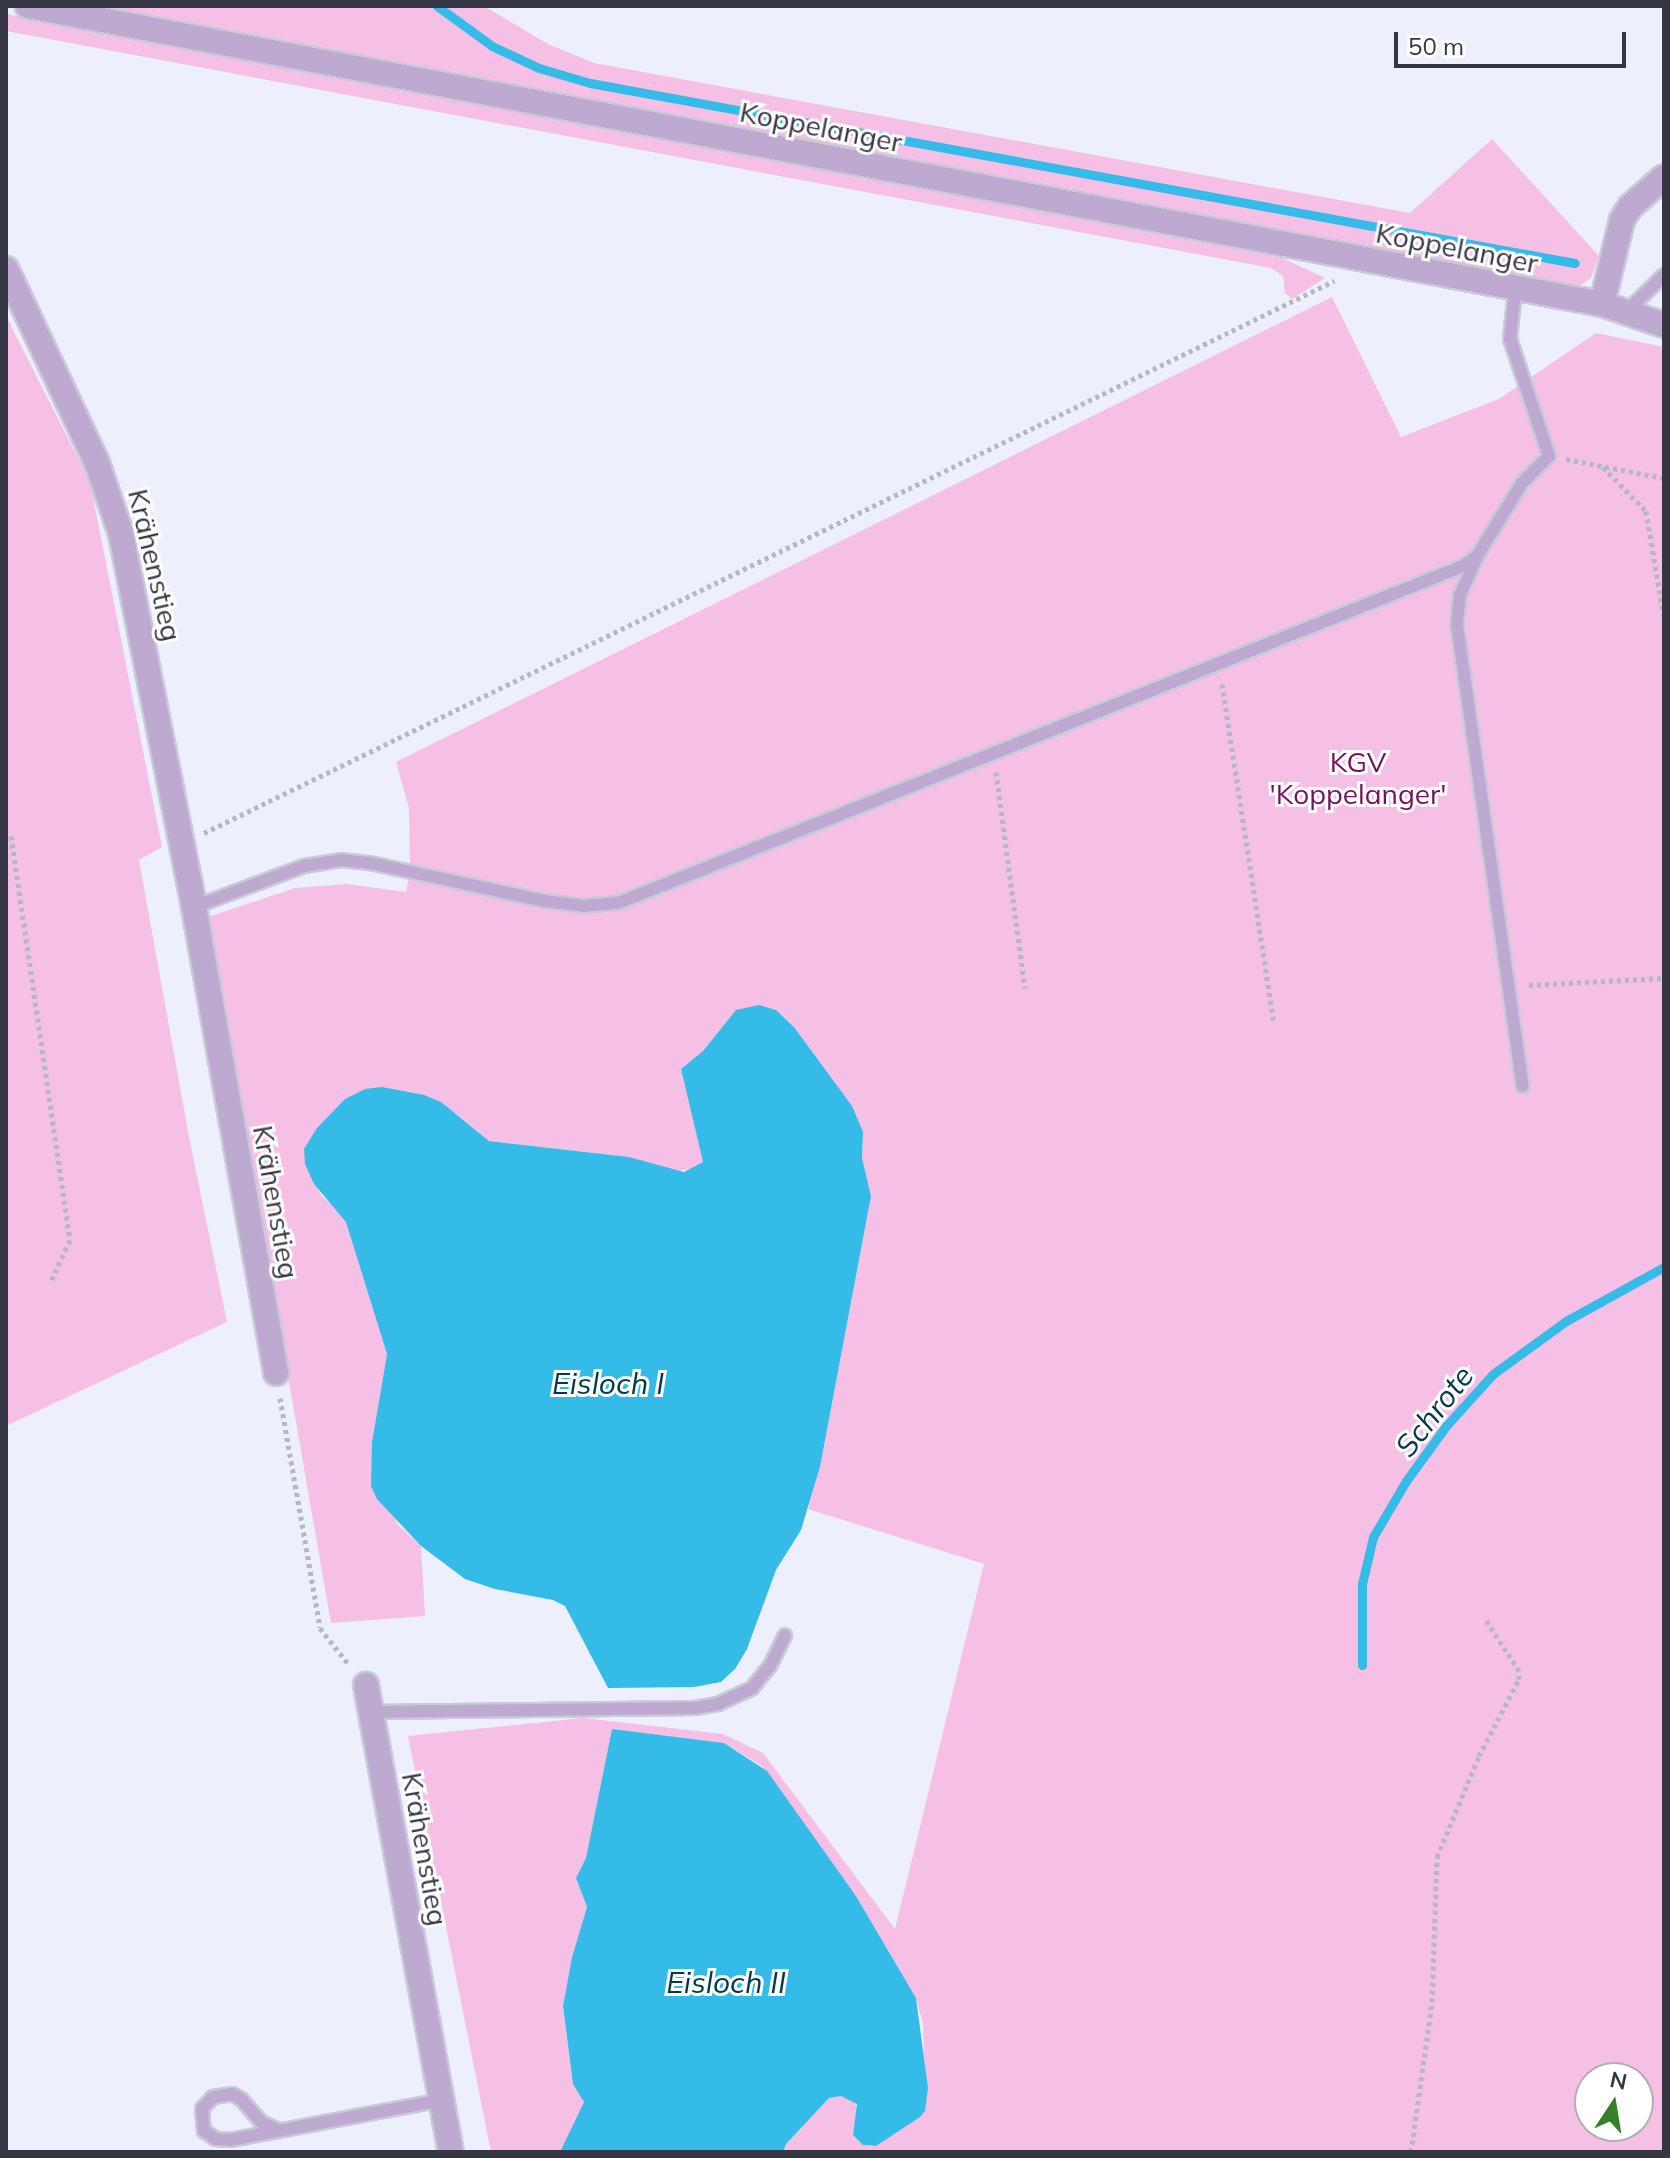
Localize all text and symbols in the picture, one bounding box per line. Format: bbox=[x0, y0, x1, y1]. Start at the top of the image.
scale bar bbox=[1398, 16, 1630, 66]
text: 50 m bbox=[1408, 31, 1464, 61]
street label: Koppelanger bbox=[737, 95, 905, 159]
street label: Koppelanger bbox=[1373, 216, 1541, 280]
street label: Krähenstieg bbox=[121, 486, 189, 644]
park label: KGV 'Koppelanger' bbox=[1270, 745, 1446, 811]
street label: Krähenstieg bbox=[246, 1123, 306, 1281]
water label: Schrote bbox=[1387, 1358, 1481, 1464]
water label: Eisloch I bbox=[552, 1365, 664, 1401]
street label: Krähenstieg bbox=[395, 1770, 455, 1928]
water label: Eisloch II bbox=[666, 1964, 786, 2000]
north arrow bbox=[1574, 2062, 1654, 2142]
text: N bbox=[1608, 2065, 1630, 2096]

